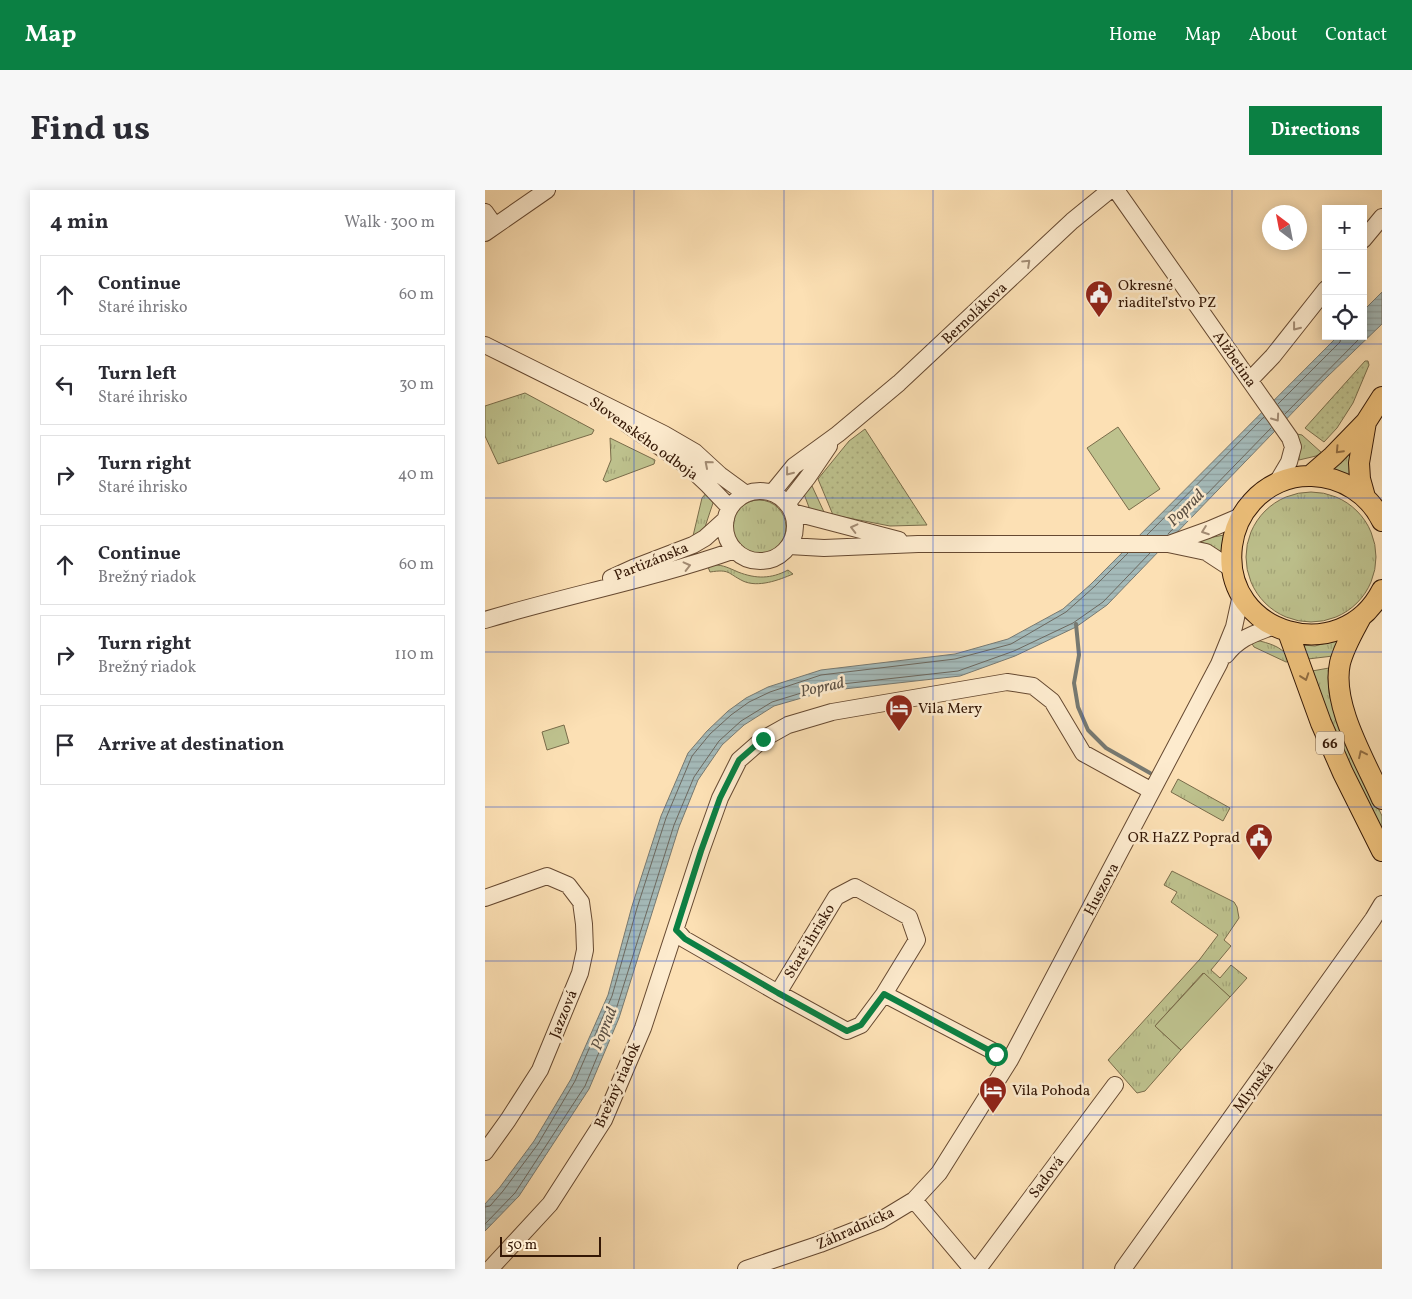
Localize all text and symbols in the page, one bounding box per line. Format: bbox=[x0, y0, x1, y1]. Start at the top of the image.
text: Map bbox=[25, 18, 76, 52]
text: Home bbox=[1109, 23, 1157, 48]
text: Map bbox=[1185, 23, 1221, 48]
text: About bbox=[1249, 23, 1297, 48]
text: Contact bbox=[1325, 23, 1387, 48]
text: Find us bbox=[30, 106, 150, 154]
button: Directions bbox=[1249, 106, 1382, 155]
north arrow bbox=[1262, 205, 1307, 250]
map controls bbox=[1322, 205, 1367, 340]
button: + bbox=[1322, 205, 1367, 250]
text: 4 min bbox=[50, 208, 109, 237]
text: Walk · 300 m bbox=[344, 212, 435, 234]
button: − bbox=[1322, 250, 1367, 295]
one-way arrow bbox=[1022, 260, 1031, 269]
text: Continue bbox=[98, 271, 181, 297]
place label: Okresné riaditeľstvo PZ bbox=[1118, 276, 1217, 314]
street label: Bernolákova bbox=[938, 278, 1012, 350]
public building icon: Okresné riaditeľstvo PZ bbox=[1084, 279, 1114, 318]
icon: ahead bbox=[51, 281, 79, 309]
text: 60 m bbox=[399, 284, 434, 306]
button: locate bbox=[1322, 295, 1367, 340]
text: Staré ihrisko bbox=[98, 297, 188, 319]
one-way arrow bbox=[1293, 321, 1302, 331]
street label: Alžbetina bbox=[1207, 328, 1261, 392]
text: Turn left bbox=[98, 361, 177, 387]
icon: left bbox=[51, 371, 79, 399]
text: 30 m bbox=[399, 374, 434, 396]
text: Staré ihrisko bbox=[98, 387, 188, 409]
street label: Slovenského odboja bbox=[584, 392, 702, 486]
one-way arrow bbox=[1270, 412, 1279, 422]
one-way arrow bbox=[1336, 444, 1345, 453]
text: Turn right bbox=[98, 451, 191, 477]
icon: right bbox=[51, 461, 79, 489]
one-way arrow bbox=[705, 461, 714, 470]
text: 40 m bbox=[398, 464, 434, 486]
one-way arrow bbox=[786, 467, 795, 476]
text: Staré ihrisko bbox=[98, 477, 188, 499]
water label: Poprad bbox=[1163, 485, 1210, 532]
one-way arrow bbox=[851, 524, 859, 534]
one-way arrow bbox=[1201, 525, 1210, 535]
street label: Partizánska bbox=[611, 538, 692, 587]
text: Continue bbox=[98, 541, 181, 567]
icon: ahead bbox=[51, 551, 79, 579]
text: 60 m bbox=[399, 554, 434, 576]
one-way arrow bbox=[682, 561, 691, 572]
text: Brežný riadok bbox=[98, 567, 196, 589]
text: Turn right bbox=[98, 631, 191, 657]
icon: right bbox=[51, 641, 79, 669]
text: 110 m bbox=[395, 644, 434, 666]
text: Brežný riadok bbox=[98, 657, 196, 679]
water label: Poprad bbox=[798, 672, 847, 703]
one-way arrow bbox=[1299, 672, 1309, 681]
hotel icon: Vila Mery bbox=[884, 693, 914, 732]
place label: Vila Mery bbox=[918, 699, 982, 720]
route end bbox=[752, 728, 775, 751]
icon: arrive bbox=[51, 731, 79, 759]
text: Arrive at destination bbox=[98, 732, 284, 758]
road number: 66 bbox=[1316, 732, 1344, 754]
one-way arrow bbox=[1357, 750, 1368, 759]
public building icon: OR HaZZ Poprad bbox=[1244, 822, 1274, 861]
place label: OR HaZZ Poprad bbox=[1128, 828, 1240, 849]
street label: Huszova bbox=[1080, 860, 1125, 920]
street label: Staré ihrisko bbox=[780, 900, 841, 983]
street label: Jazzová bbox=[545, 987, 584, 1042]
water label: Poprad bbox=[586, 1004, 624, 1054]
street label: Brežný riadok bbox=[590, 1039, 647, 1132]
route start bbox=[985, 1043, 1008, 1066]
street label: Mlynská bbox=[1229, 1058, 1280, 1117]
hotel icon: Vila Pohoda bbox=[978, 1075, 1008, 1114]
place label: Vila Pohoda bbox=[1012, 1081, 1090, 1102]
street label: Sadová bbox=[1025, 1153, 1070, 1203]
street label: Záhradnícka bbox=[813, 1203, 898, 1256]
scale bar bbox=[500, 1234, 601, 1257]
text: 50 m bbox=[507, 1236, 537, 1255]

